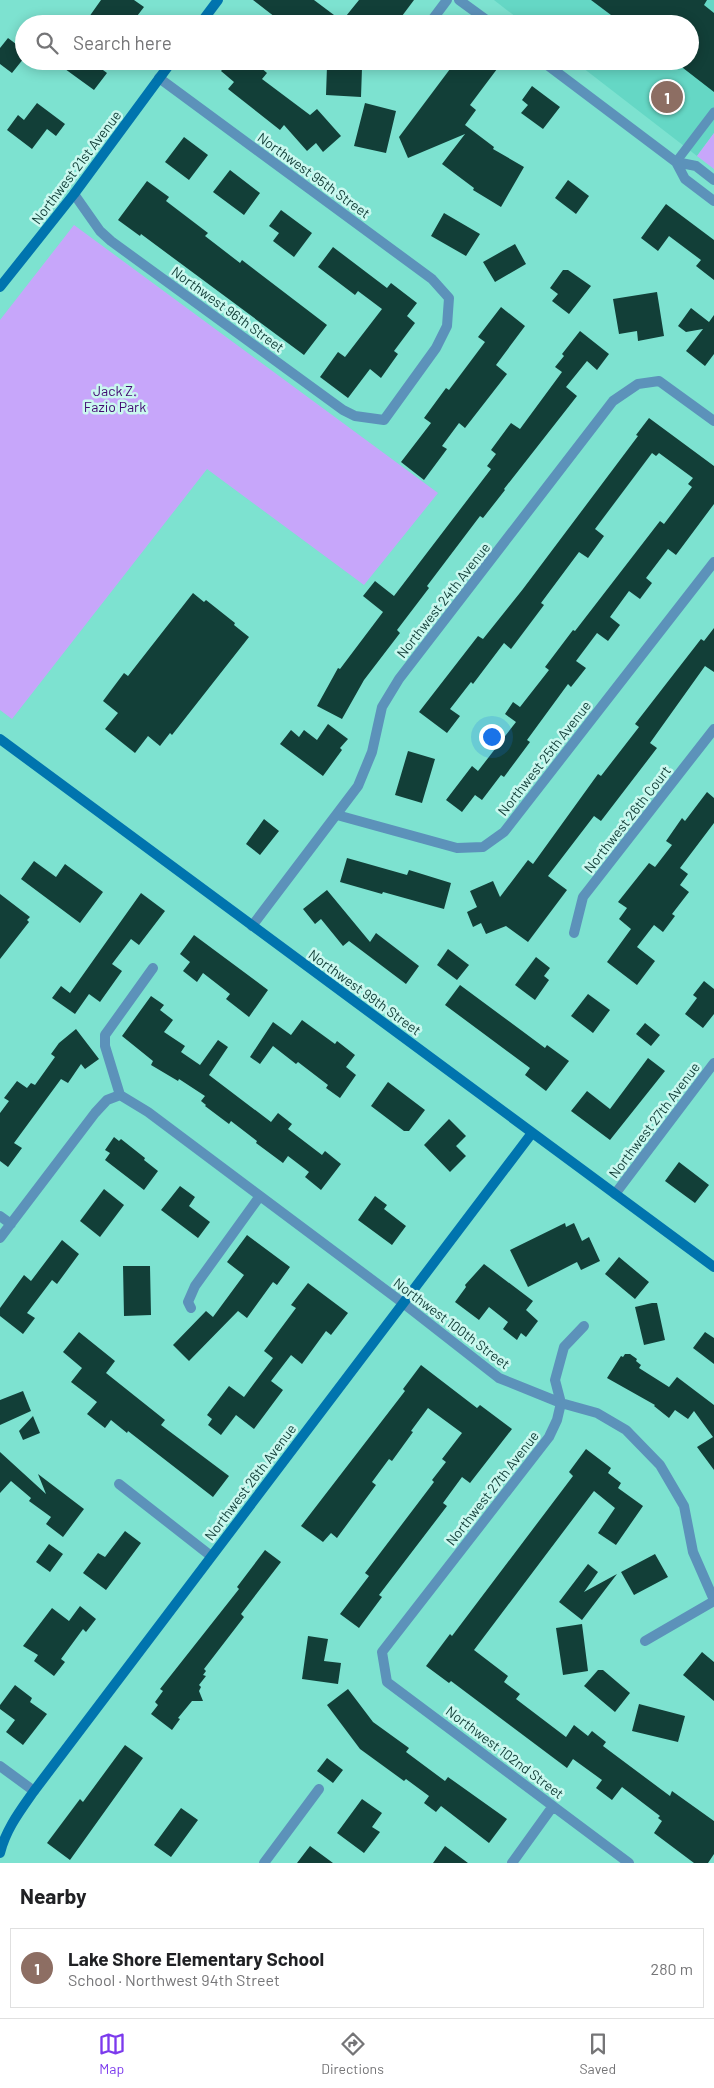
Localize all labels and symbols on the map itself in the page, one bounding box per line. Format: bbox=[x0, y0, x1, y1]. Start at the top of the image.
pin: 1 bbox=[651, 78, 683, 116]
street label: Northwest 21st Avenue bbox=[28, 107, 124, 227]
street label: Northwest 95th Street bbox=[254, 128, 374, 222]
street label: Northwest 96th Street bbox=[168, 262, 288, 356]
park label: Jack Z. Fazio Park bbox=[84, 382, 146, 415]
street label: Northwest 24th Avenue bbox=[393, 539, 493, 661]
street label: Northwest 25th Avenue bbox=[494, 697, 594, 819]
your location bbox=[479, 724, 505, 750]
street label: Northwest 26th Court bbox=[580, 762, 674, 876]
street label: Northwest 99th Street bbox=[305, 945, 425, 1039]
street label: Northwest 27th Avenue bbox=[605, 1059, 703, 1181]
street label: Northwest 100th Street bbox=[391, 1274, 513, 1372]
street label: Northwest 26th Avenue bbox=[201, 1420, 299, 1544]
street label: Northwest 27th Avenue bbox=[442, 1427, 542, 1549]
street label: Northwest 102nd Street bbox=[443, 1702, 567, 1802]

